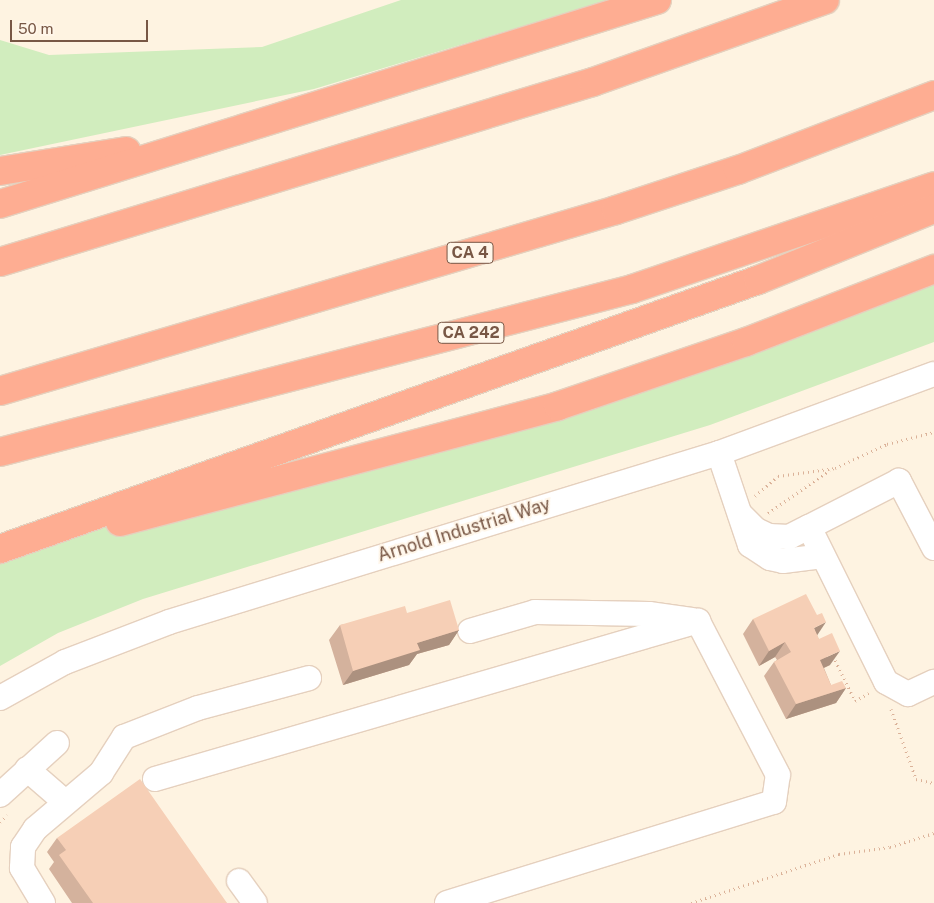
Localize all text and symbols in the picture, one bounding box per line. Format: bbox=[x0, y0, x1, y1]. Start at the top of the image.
scale bar bbox=[12, 10, 150, 42]
text: 50 m bbox=[18, 20, 53, 37]
road number: CA 4 bbox=[446, 240, 494, 266]
road number: CA 242 bbox=[437, 319, 505, 346]
street label: Arnold Industrial Way bbox=[375, 493, 553, 567]

